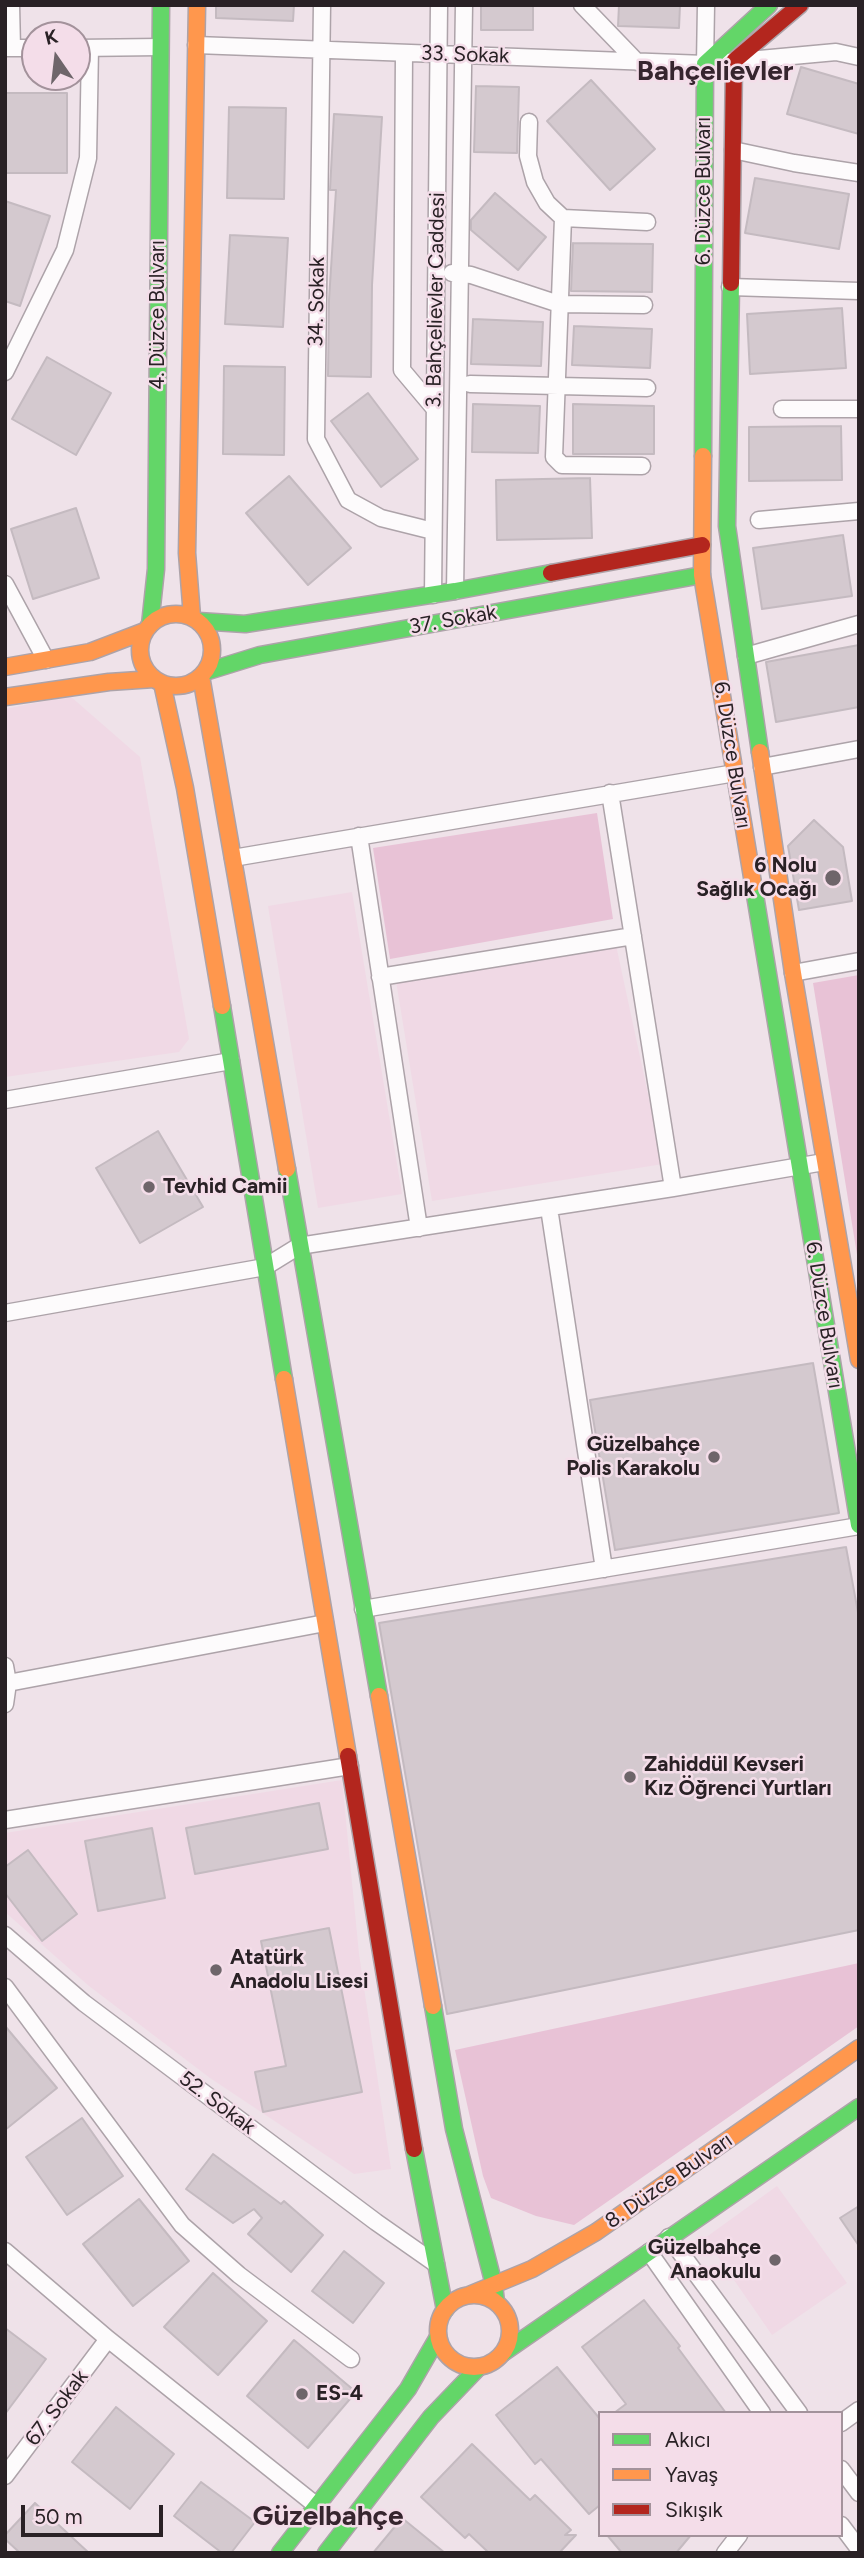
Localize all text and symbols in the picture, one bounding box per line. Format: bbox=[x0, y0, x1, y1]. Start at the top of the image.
north arrow bbox=[21, 21, 91, 91]
text: K bbox=[42, 24, 60, 50]
street label: 33. Sokak bbox=[420, 41, 510, 69]
district label: Bahçelievler bbox=[637, 55, 793, 89]
street label: 6. Düzce Bulvarı bbox=[691, 117, 717, 265]
street label: 3. Bahçelievler Caddesi bbox=[422, 192, 450, 408]
street label: 4. Düzce Bulvarı bbox=[145, 240, 171, 390]
street label: 34. Sokak bbox=[304, 257, 330, 347]
street label: 37. Sokak bbox=[407, 600, 499, 640]
street label: 6. Düzce Bulvarı bbox=[708, 680, 756, 830]
place label: 6 Nolu Sağlık Ocağı bbox=[696, 853, 817, 903]
marker: 6 Nolu Sağlık Ocağı bbox=[823, 868, 843, 888]
place label: Tevhid Camii bbox=[163, 1174, 287, 1200]
marker: Tevhid Camii bbox=[141, 1179, 157, 1195]
street label: 6. Düzce Bulvarı bbox=[800, 1240, 848, 1390]
place label: Güzelbahçe Polis Karakolu bbox=[566, 1432, 700, 1482]
marker: Güzelbahçe Polis Karakolu bbox=[706, 1449, 722, 1465]
place label: Zahiddül Kevseri Kız Öğrenci Yurtları bbox=[644, 1752, 832, 1802]
marker: Zahiddül Kevseri Kız Öğrenci Yurtları bbox=[622, 1769, 638, 1785]
place label: Atatürk Anadolu Lisesi bbox=[230, 1945, 368, 1995]
marker: Atatürk Anadolu Lisesi bbox=[208, 1962, 224, 1978]
street label: 52. Sokak bbox=[174, 2066, 260, 2140]
street label: 8. Düzce Bulvarı bbox=[601, 2128, 737, 2234]
place label: Güzelbahçe Anaokulu bbox=[648, 2235, 761, 2285]
marker: Güzelbahçe Anaokulu bbox=[767, 2252, 783, 2268]
street label: 67. Sokak bbox=[20, 2365, 94, 2451]
place label: ES-4 bbox=[316, 2381, 363, 2407]
marker: ES-4 bbox=[294, 2386, 310, 2402]
legend bbox=[598, 2411, 843, 2537]
text: Akıcı bbox=[665, 2427, 711, 2452]
text: Yavaş bbox=[665, 2462, 718, 2487]
scale bar bbox=[24, 2492, 166, 2536]
text: Sıkışık bbox=[665, 2497, 723, 2522]
district label: Güzelbahçe bbox=[253, 2500, 403, 2534]
text: 50 m bbox=[34, 2504, 83, 2529]

